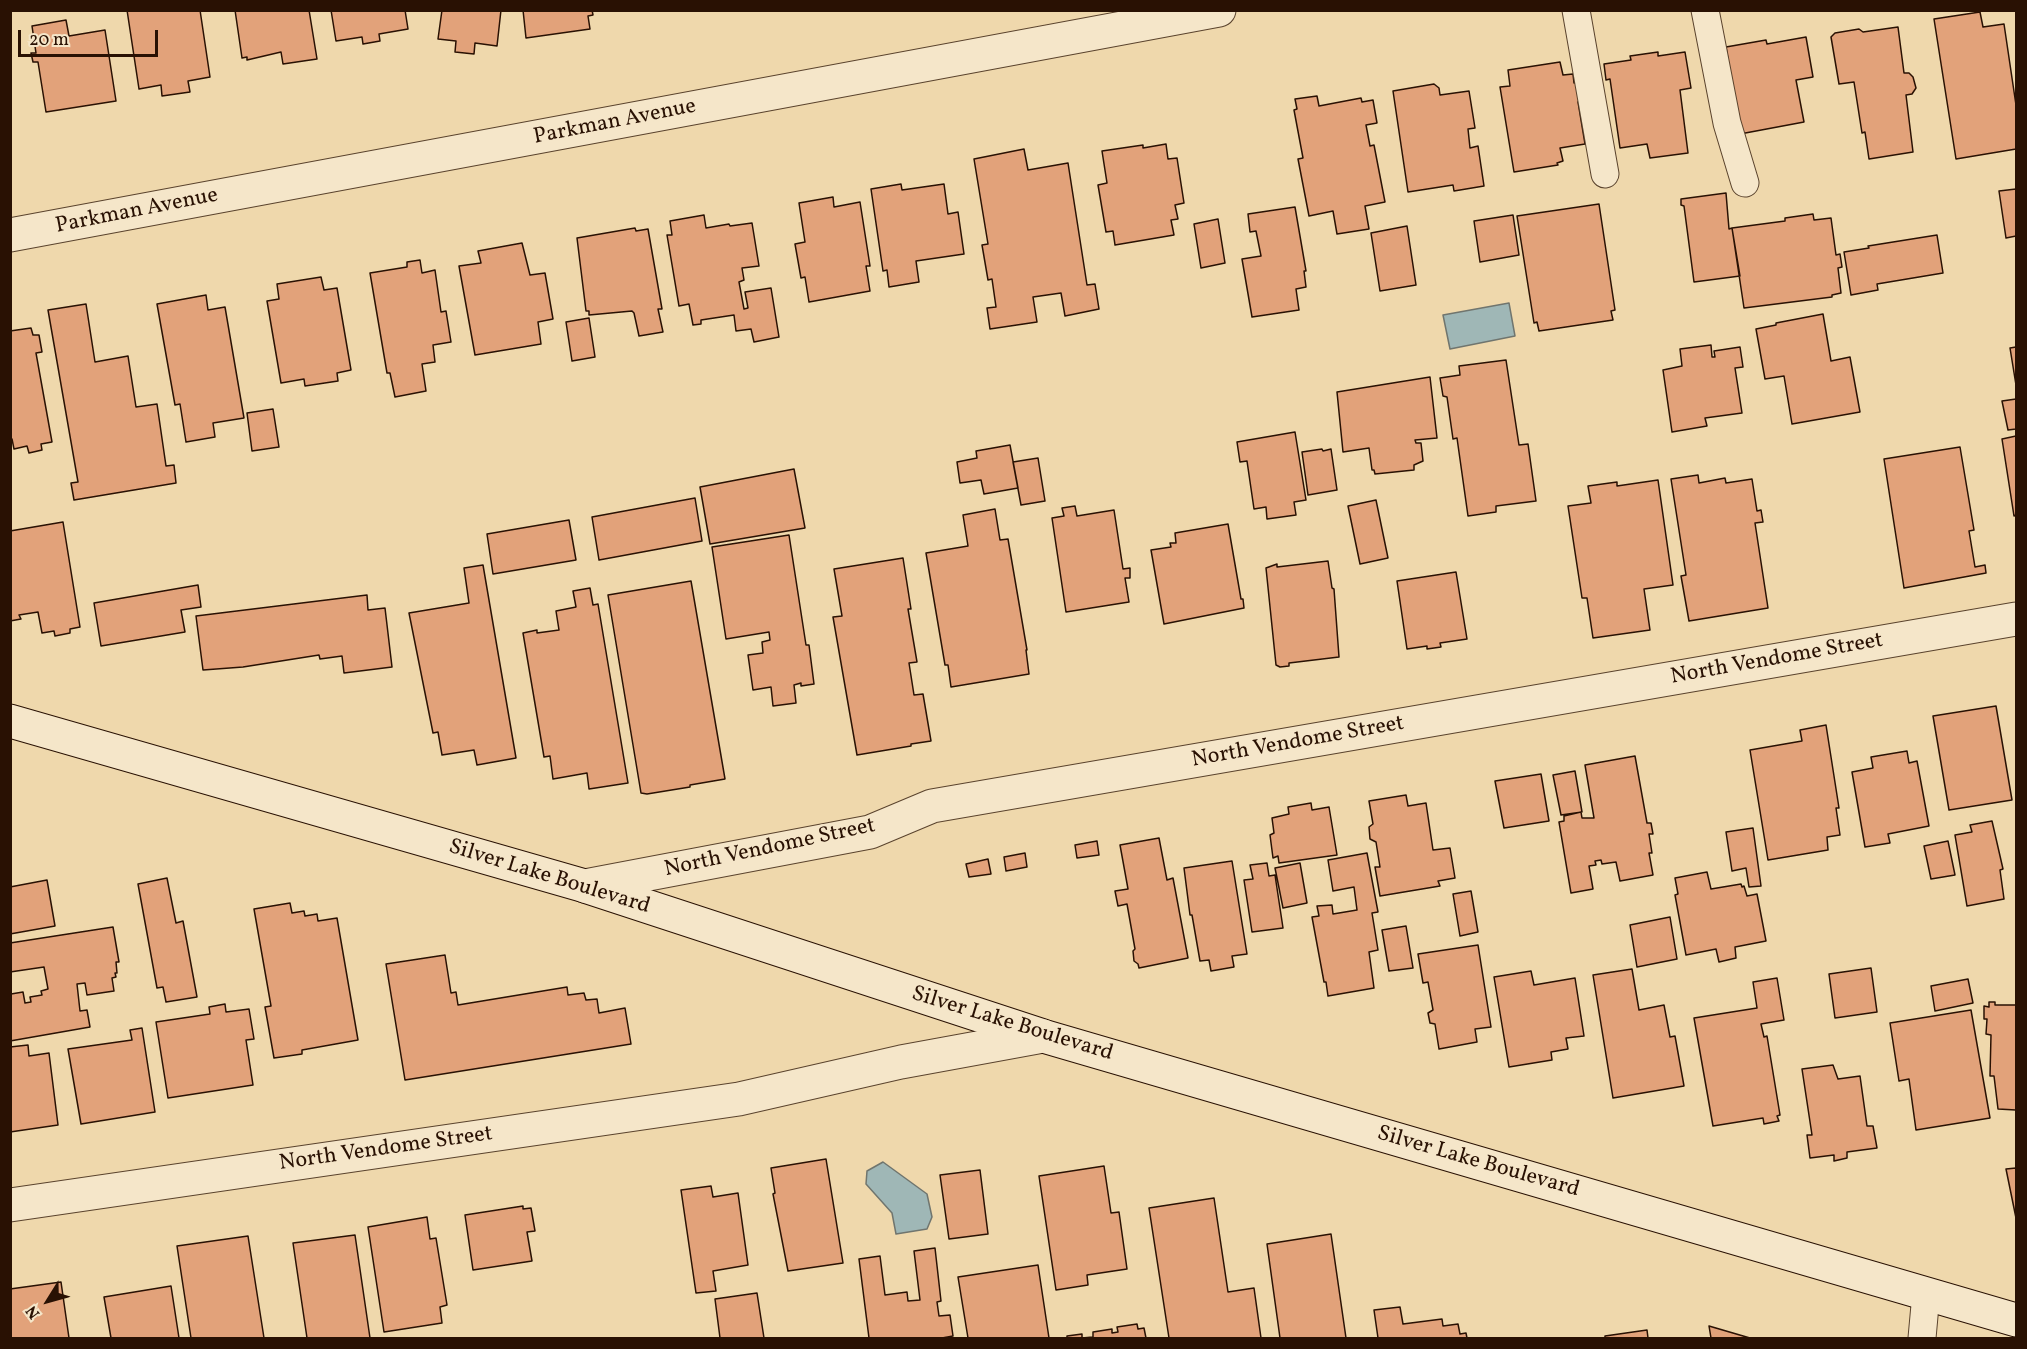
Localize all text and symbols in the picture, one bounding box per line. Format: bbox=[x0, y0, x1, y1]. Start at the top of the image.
scale bar bbox=[21, 18, 160, 56]
text: 20 m bbox=[29, 28, 69, 53]
street label: Parkman Avenue bbox=[532, 94, 698, 152]
street label: Parkman Avenue bbox=[54, 183, 220, 241]
street label: North Vendome Street bbox=[1669, 628, 1885, 692]
street label: North Vendome Street bbox=[1190, 711, 1406, 775]
street label: North Vendome Street bbox=[662, 814, 878, 884]
street label: Silver Lake Boulevard bbox=[445, 835, 653, 921]
street label: Silver Lake Boulevard bbox=[908, 982, 1116, 1068]
street label: Silver Lake Boulevard bbox=[1374, 1121, 1582, 1205]
street label: North Vendome Street bbox=[278, 1122, 494, 1178]
north arrow bbox=[18, 1271, 78, 1331]
text: N bbox=[21, 1301, 46, 1323]

